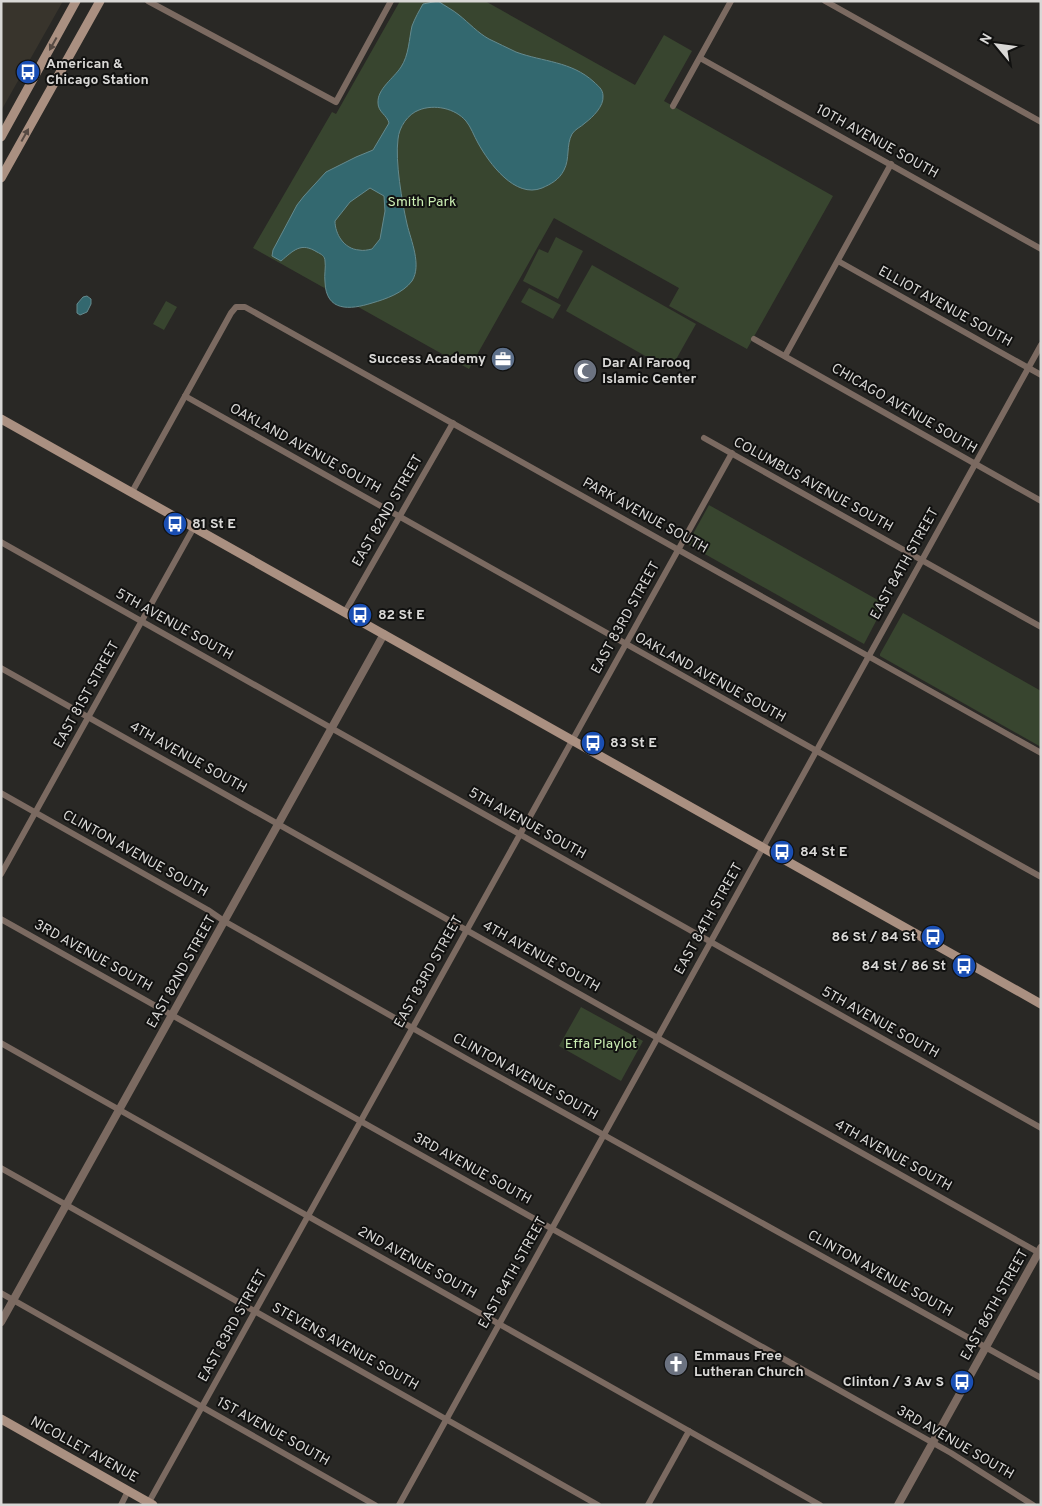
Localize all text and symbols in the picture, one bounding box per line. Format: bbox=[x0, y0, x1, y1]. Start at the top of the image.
north arrow bbox=[972, 20, 1022, 70]
text: N bbox=[977, 31, 997, 48]
one-way arrow bbox=[48, 37, 57, 51]
place label: American & Chicago Station bbox=[46, 56, 149, 89]
bus stop icon: American & Chicago Station bbox=[15, 59, 41, 85]
street label: 10TH AVENUE SOUTH bbox=[813, 101, 941, 183]
one-way arrow bbox=[21, 128, 29, 143]
park label: Smith Park bbox=[388, 194, 456, 211]
street label: ELLIOT AVENUE SOUTH bbox=[875, 263, 1015, 351]
office icon: Success Academy bbox=[490, 346, 516, 372]
place label: Success Academy bbox=[368, 351, 486, 368]
place label: Dar Al Farooq Islamic Center bbox=[602, 355, 696, 388]
mosque icon: Dar Al Farooq Islamic Center bbox=[572, 358, 598, 384]
street label: CHICAGO AVENUE SOUTH bbox=[828, 360, 980, 458]
street label: OAKLAND AVENUE SOUTH bbox=[226, 400, 384, 498]
street label: COLUMBUS AVENUE SOUTH bbox=[730, 434, 896, 536]
street label: EAST 82ND STREET bbox=[349, 452, 427, 570]
street label: PARK AVENUE SOUTH bbox=[579, 474, 711, 558]
street label: EAST 84TH STREET bbox=[867, 505, 943, 623]
bus stop icon: 81 St E bbox=[162, 511, 188, 537]
place label: 81 St E bbox=[192, 516, 236, 533]
street label: EAST 83RD STREET bbox=[588, 559, 664, 677]
street label: 5TH AVENUE SOUTH bbox=[112, 586, 236, 664]
bus stop icon: 82 St E bbox=[347, 602, 373, 628]
place label: 82 St E bbox=[378, 607, 425, 624]
street label: OAKLAND AVENUE SOUTH bbox=[631, 629, 789, 727]
street label: EAST 81ST STREET bbox=[51, 638, 123, 752]
street label: 4TH AVENUE SOUTH bbox=[126, 719, 250, 797]
bus stop icon: 83 St E bbox=[580, 730, 606, 756]
place label: 83 St E bbox=[610, 735, 657, 752]
street label: 5TH AVENUE SOUTH bbox=[465, 785, 589, 863]
street label: CLINTON AVENUE SOUTH bbox=[59, 807, 211, 901]
bus stop icon: 84 St E bbox=[769, 839, 795, 865]
place label: 84 St E bbox=[800, 844, 848, 861]
street label: EAST 84TH STREET bbox=[671, 860, 747, 978]
street label: EAST 82ND STREET bbox=[144, 913, 220, 1031]
street label: EAST 83RD STREET bbox=[391, 913, 467, 1031]
street label: 3RD AVENUE SOUTH bbox=[31, 916, 155, 996]
street label: 4TH AVENUE SOUTH bbox=[479, 918, 603, 996]
bus stop icon: 86 St / 84 St bbox=[920, 924, 946, 950]
place label: 86 St / 84 St bbox=[832, 929, 916, 946]
bus stop icon: 84 St / 86 St bbox=[951, 953, 977, 979]
place label: 84 St / 86 St bbox=[862, 958, 946, 975]
street label: 5TH AVENUE SOUTH bbox=[818, 984, 942, 1062]
street label: CLINTON AVENUE SOUTH bbox=[449, 1030, 601, 1124]
park label: Effa Playlot bbox=[565, 1036, 637, 1053]
street label: 4TH AVENUE SOUTH bbox=[831, 1117, 955, 1195]
street label: 3RD AVENUE SOUTH bbox=[410, 1129, 534, 1209]
street label: EAST 84TH STREET bbox=[475, 1214, 551, 1332]
street label: 2ND AVENUE SOUTH bbox=[354, 1223, 480, 1303]
street label: CLINTON AVENUE SOUTH bbox=[804, 1227, 956, 1321]
street label: EAST 86TH STREET bbox=[957, 1246, 1033, 1364]
street label: EAST 83RD STREET bbox=[195, 1267, 271, 1385]
street label: STEVENS AVENUE SOUTH bbox=[269, 1299, 421, 1395]
place label: Emmaus Free Lutheran Church bbox=[694, 1348, 804, 1381]
church icon: Emmaus Free Lutheran Church bbox=[663, 1351, 689, 1377]
bus stop icon: Clinton / 3 Av S bbox=[949, 1369, 975, 1395]
place label: Clinton / 3 Av S bbox=[843, 1374, 944, 1391]
street label: 1ST AVENUE SOUTH bbox=[214, 1394, 332, 1470]
street label: 3RD AVENUE SOUTH bbox=[893, 1402, 1017, 1484]
street label: NICOLLET AVENUE bbox=[27, 1413, 141, 1487]

